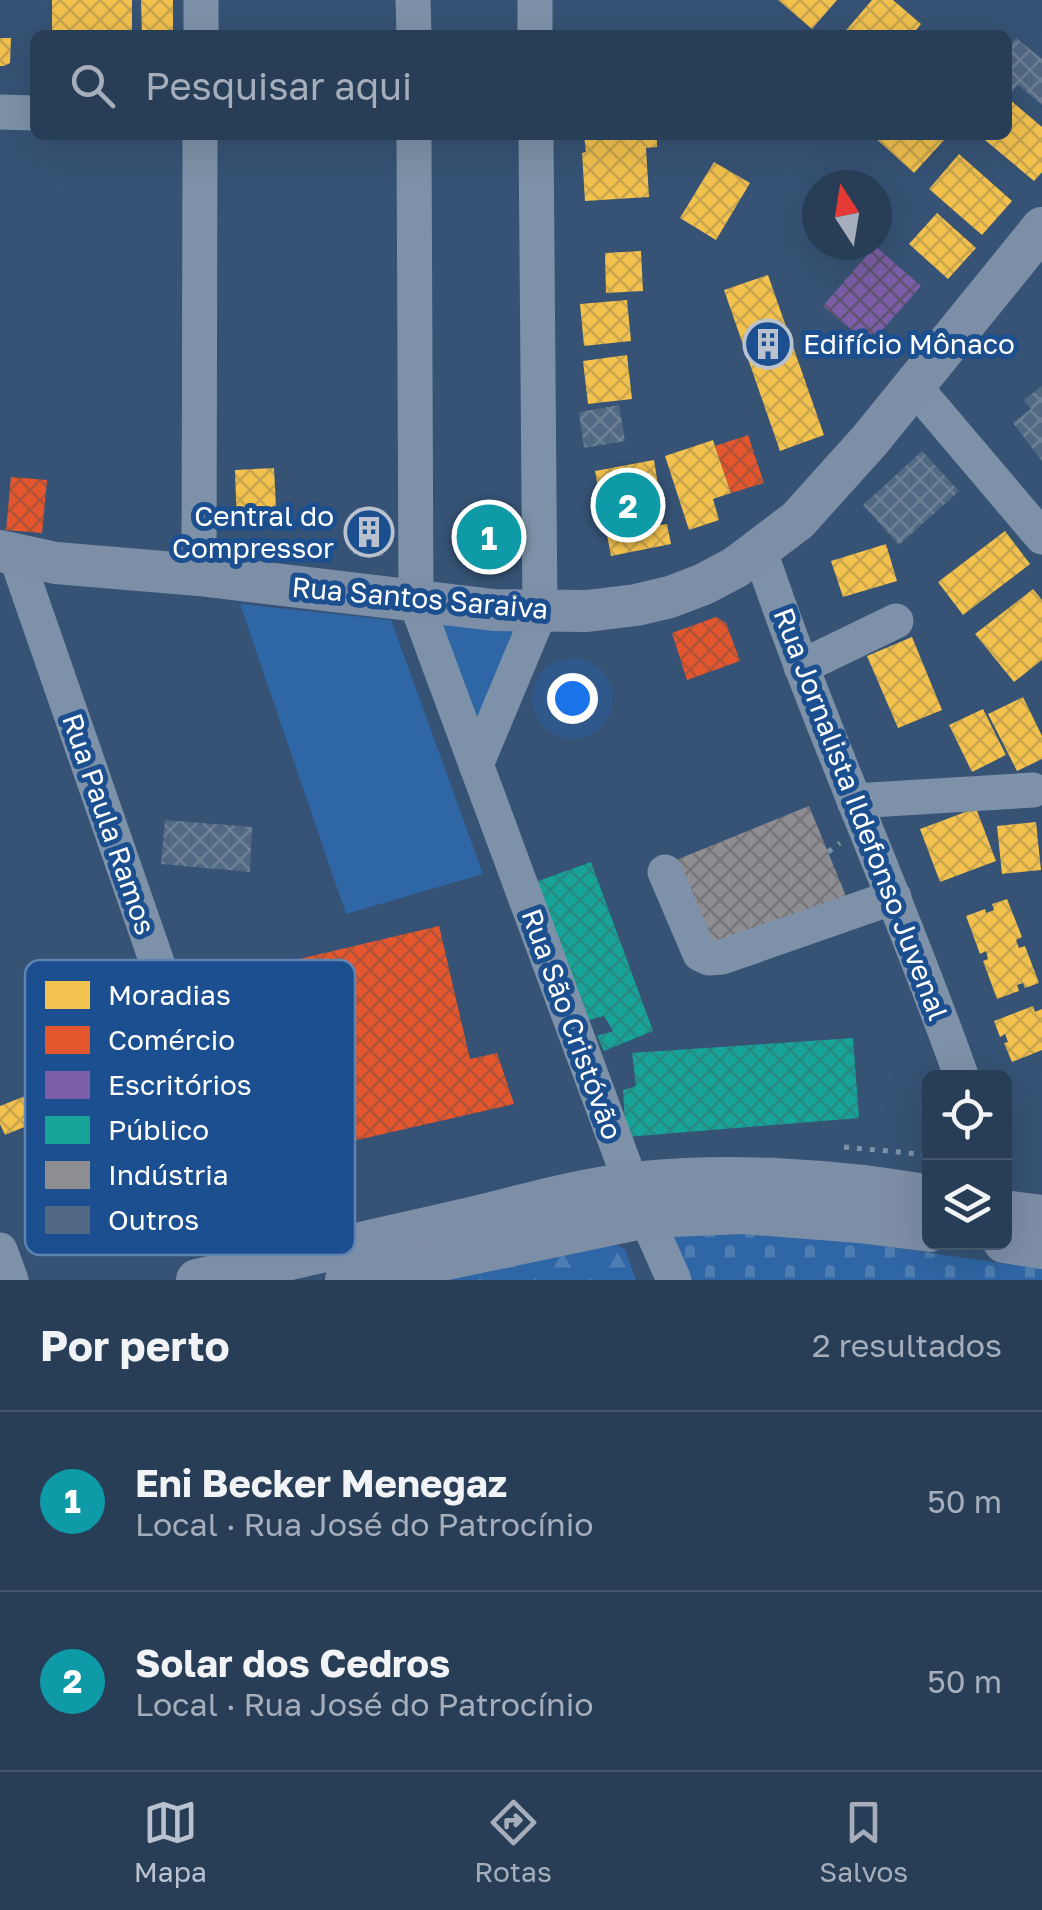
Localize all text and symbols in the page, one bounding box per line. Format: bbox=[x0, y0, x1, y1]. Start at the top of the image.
search box bbox=[30, 30, 1012, 140]
icon: search bbox=[65, 58, 120, 113]
text: Pesquisar aqui bbox=[145, 63, 412, 108]
north arrow bbox=[802, 170, 892, 260]
building icon: Edifício Mônaco bbox=[742, 318, 794, 370]
place label: Edifício Mônaco bbox=[803, 327, 1015, 360]
pin: 2 bbox=[596, 468, 660, 542]
place label: Central do Compressor bbox=[172, 499, 334, 564]
pin: 1 bbox=[456, 500, 522, 574]
building icon: Central do Compressor bbox=[343, 506, 395, 558]
street label: Rua Santos Saraiva bbox=[291, 570, 550, 625]
street label: Rua Jornalista Ildefonso Juvenal bbox=[767, 603, 956, 1025]
your location bbox=[547, 673, 598, 724]
street label: Rua Paula Ramos bbox=[56, 709, 163, 939]
street label: Rua São Cristóvão bbox=[515, 904, 630, 1144]
legend bbox=[25, 960, 355, 1255]
text: Moradias bbox=[108, 978, 231, 1011]
text: Comércio bbox=[108, 1023, 235, 1056]
text: Escritórios bbox=[108, 1068, 252, 1101]
map controls bbox=[922, 1070, 1012, 1250]
button: locate bbox=[922, 1070, 1012, 1160]
text: Público bbox=[108, 1113, 209, 1146]
text: Indústria bbox=[108, 1158, 228, 1191]
button: layers bbox=[922, 1160, 1012, 1250]
text: Outros bbox=[108, 1203, 199, 1236]
text: Por perto bbox=[40, 1320, 230, 1370]
text: 2 resultados bbox=[812, 1326, 1002, 1364]
text: Eni Becker Menegaz bbox=[135, 1460, 507, 1505]
text: 1 bbox=[64, 1482, 81, 1520]
text: 50 m bbox=[927, 1482, 1002, 1520]
text: Local · Rua José do Patrocínio bbox=[135, 1505, 593, 1543]
text: Solar dos Cedros bbox=[135, 1640, 450, 1685]
text: 2 bbox=[63, 1662, 82, 1700]
text: 50 m bbox=[927, 1662, 1002, 1700]
text: Local · Rua José do Patrocínio bbox=[135, 1685, 593, 1723]
tab: Mapa bbox=[134, 1795, 207, 1888]
tab: Rotas bbox=[474, 1795, 552, 1888]
tab: Salvos bbox=[819, 1795, 908, 1888]

